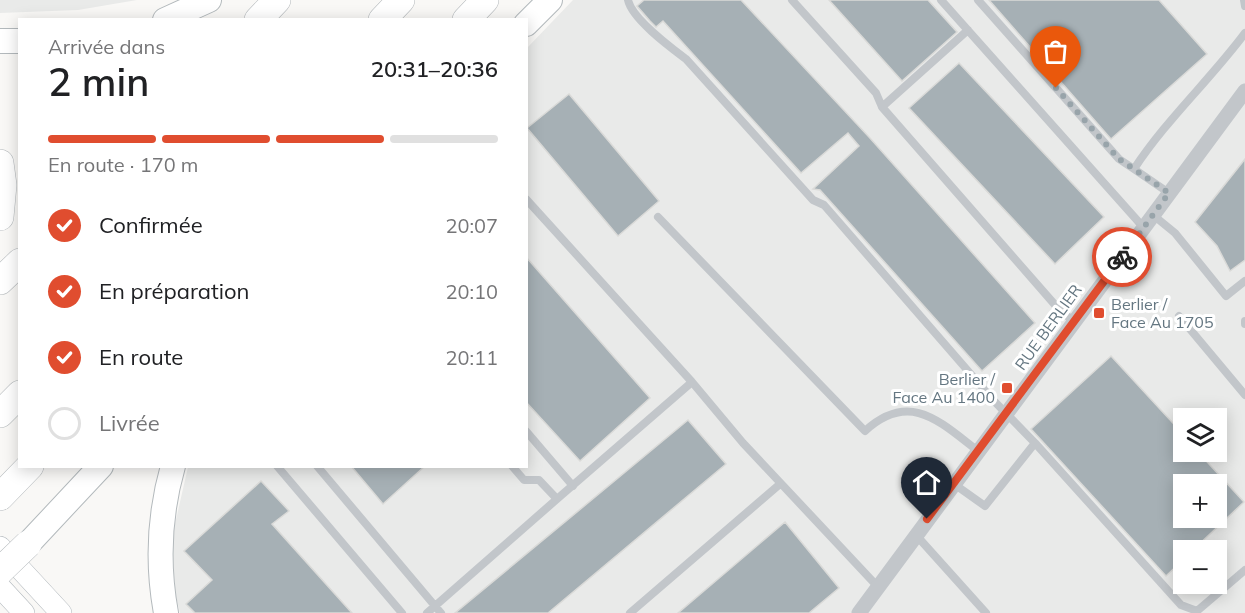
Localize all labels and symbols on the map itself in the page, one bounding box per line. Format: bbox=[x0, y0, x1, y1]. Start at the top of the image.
pin bbox=[1030, 26, 1081, 88]
courier bbox=[1092, 227, 1152, 287]
street label: RUE BERLIER bbox=[1010, 280, 1086, 374]
place label: Berlier / Face Au 1705 bbox=[1111, 294, 1213, 332]
marker: Berlier / Face Au 1705 bbox=[1092, 306, 1106, 320]
place label: Berlier / Face Au 1400 bbox=[893, 369, 995, 407]
marker: Berlier / Face Au 1400 bbox=[1000, 381, 1014, 395]
pin bbox=[901, 457, 952, 519]

